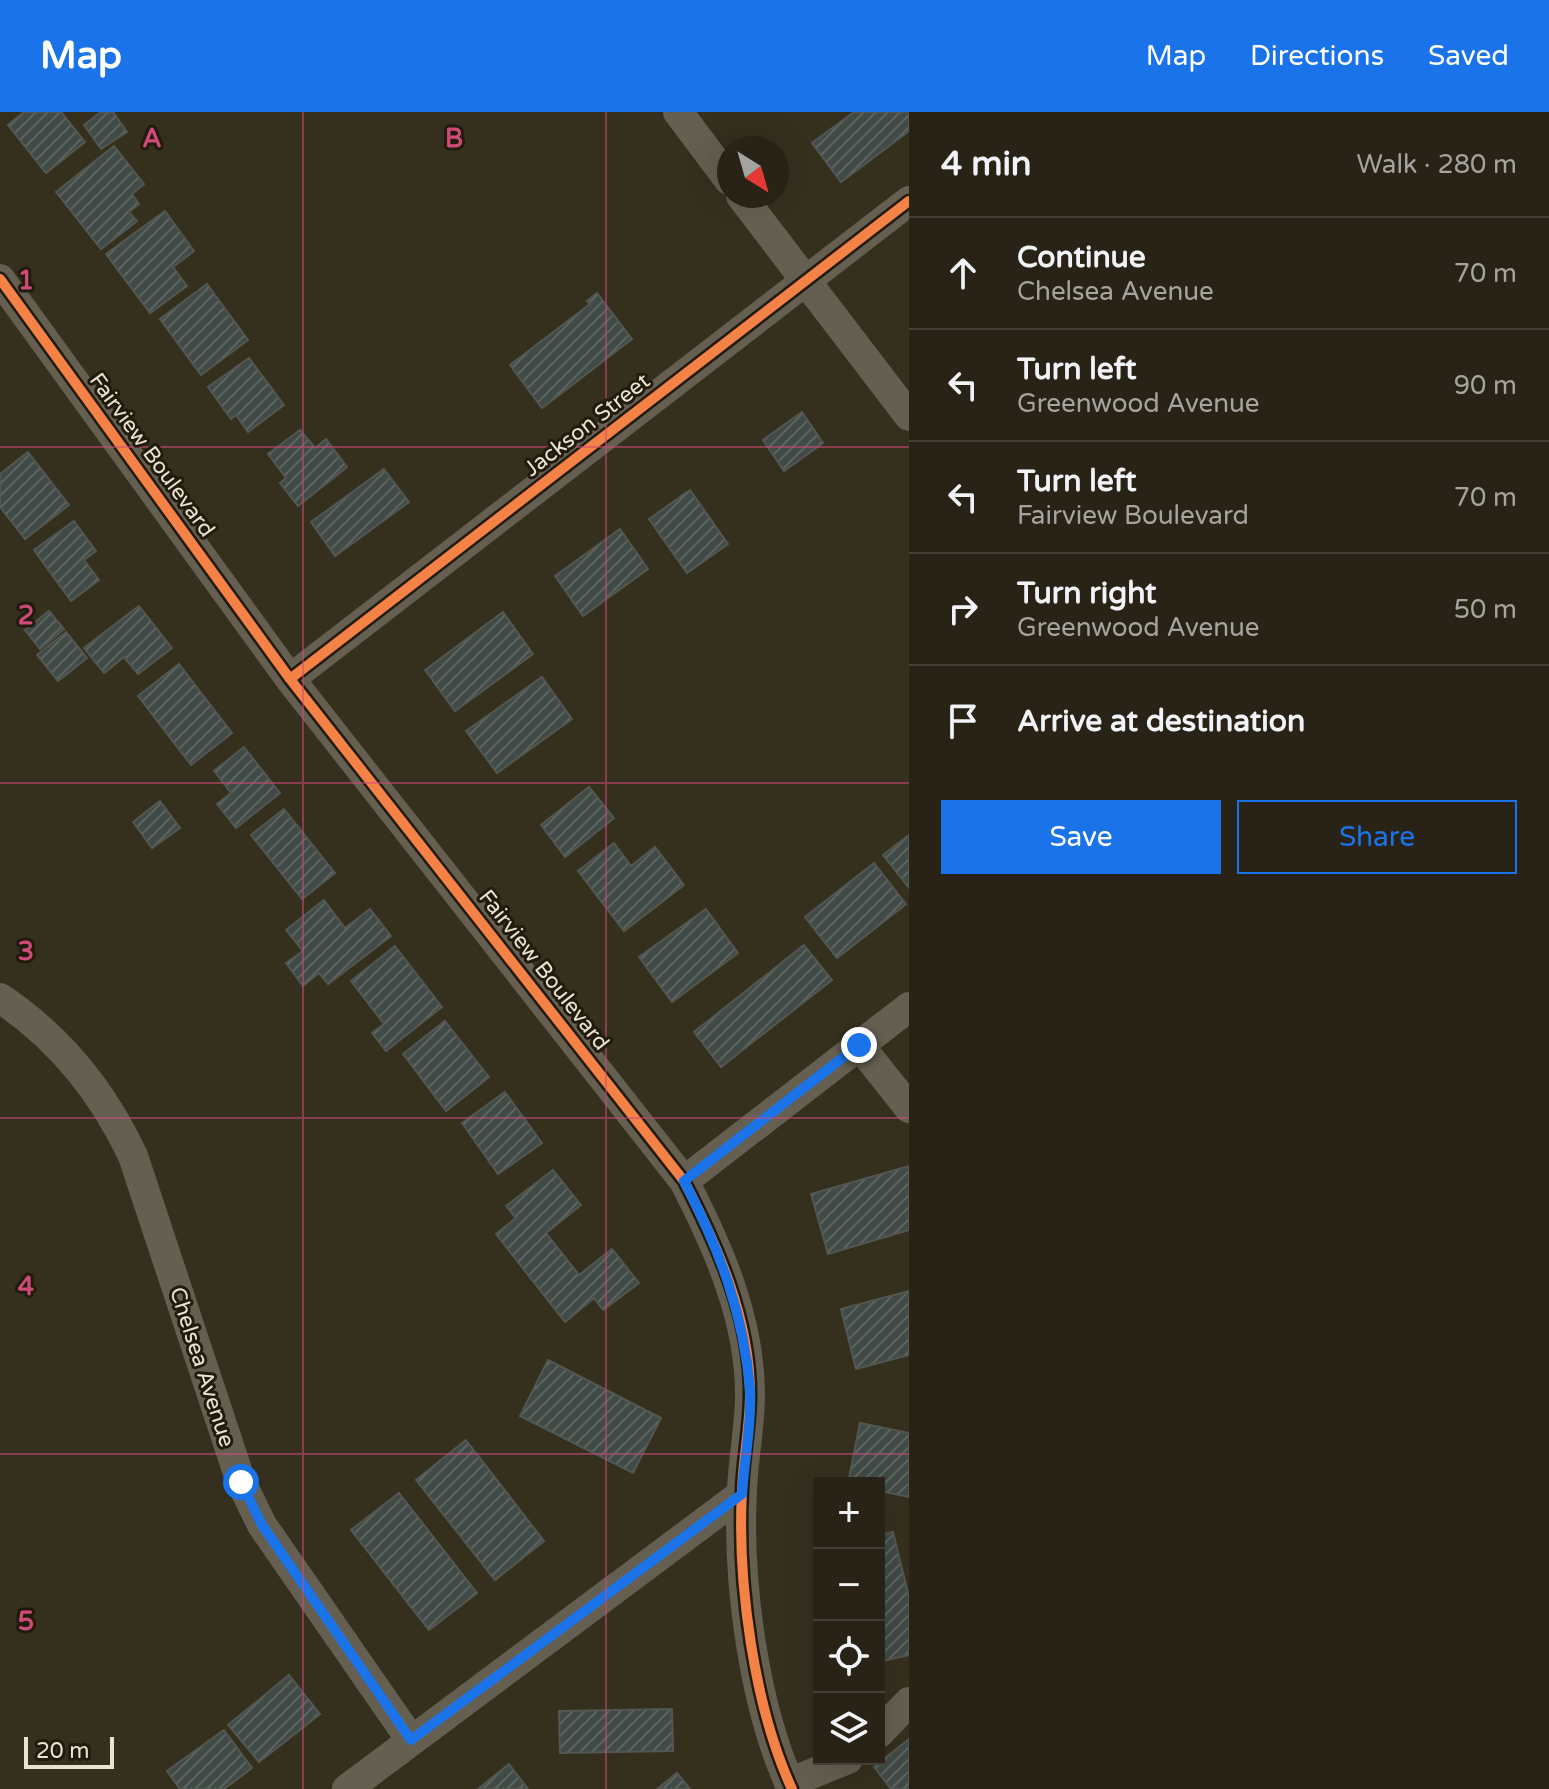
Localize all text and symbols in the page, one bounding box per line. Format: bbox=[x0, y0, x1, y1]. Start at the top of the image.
text: Map bbox=[40, 33, 122, 79]
text: Map bbox=[1146, 39, 1206, 73]
text: Directions bbox=[1250, 39, 1384, 73]
text: Saved bbox=[1428, 39, 1509, 73]
text: A bbox=[142, 123, 162, 154]
text: B bbox=[445, 123, 463, 154]
north arrow bbox=[717, 136, 789, 208]
text: 4 min bbox=[941, 144, 1032, 185]
text: Walk · 280 m bbox=[1357, 149, 1517, 180]
text: Continue bbox=[1017, 239, 1146, 276]
icon: ahead bbox=[941, 251, 985, 295]
text: 70 m bbox=[1454, 258, 1517, 289]
text: 1 bbox=[18, 265, 34, 296]
text: Chelsea Avenue bbox=[1017, 276, 1214, 307]
text: Turn left bbox=[1017, 351, 1136, 388]
icon: left bbox=[941, 363, 985, 407]
street label: Fairview Boulevard bbox=[84, 368, 220, 542]
street label: Jackson Street bbox=[519, 368, 655, 482]
text: 90 m bbox=[1454, 370, 1517, 401]
text: Greenwood Avenue bbox=[1017, 388, 1260, 419]
text: Turn left bbox=[1017, 463, 1136, 500]
icon: left bbox=[941, 475, 985, 519]
text: 70 m bbox=[1454, 482, 1517, 513]
text: Fairview Boulevard bbox=[1017, 500, 1249, 531]
text: Turn right bbox=[1017, 575, 1157, 612]
icon: right bbox=[941, 587, 985, 631]
text: 50 m bbox=[1454, 594, 1517, 625]
text: 2 bbox=[18, 600, 34, 631]
text: Greenwood Avenue bbox=[1017, 612, 1260, 643]
icon: arrive bbox=[941, 699, 985, 743]
text: Arrive at destination bbox=[1017, 703, 1305, 740]
button: Save bbox=[941, 800, 1221, 874]
button: Share bbox=[1237, 800, 1517, 874]
street label: Fairview Boulevard bbox=[473, 885, 615, 1055]
text: 3 bbox=[18, 936, 34, 967]
route end bbox=[841, 1027, 877, 1063]
text: 4 bbox=[18, 1271, 34, 1302]
street label: Chelsea Avenue bbox=[164, 1284, 240, 1450]
route start bbox=[223, 1464, 259, 1500]
map controls bbox=[813, 1477, 885, 1765]
button: + bbox=[813, 1477, 885, 1549]
button: − bbox=[813, 1549, 885, 1621]
text: 5 bbox=[18, 1606, 34, 1637]
button: locate bbox=[813, 1621, 885, 1693]
button: layers bbox=[813, 1693, 885, 1765]
scale bar bbox=[24, 1733, 114, 1769]
text: 20 m bbox=[36, 1738, 90, 1764]

